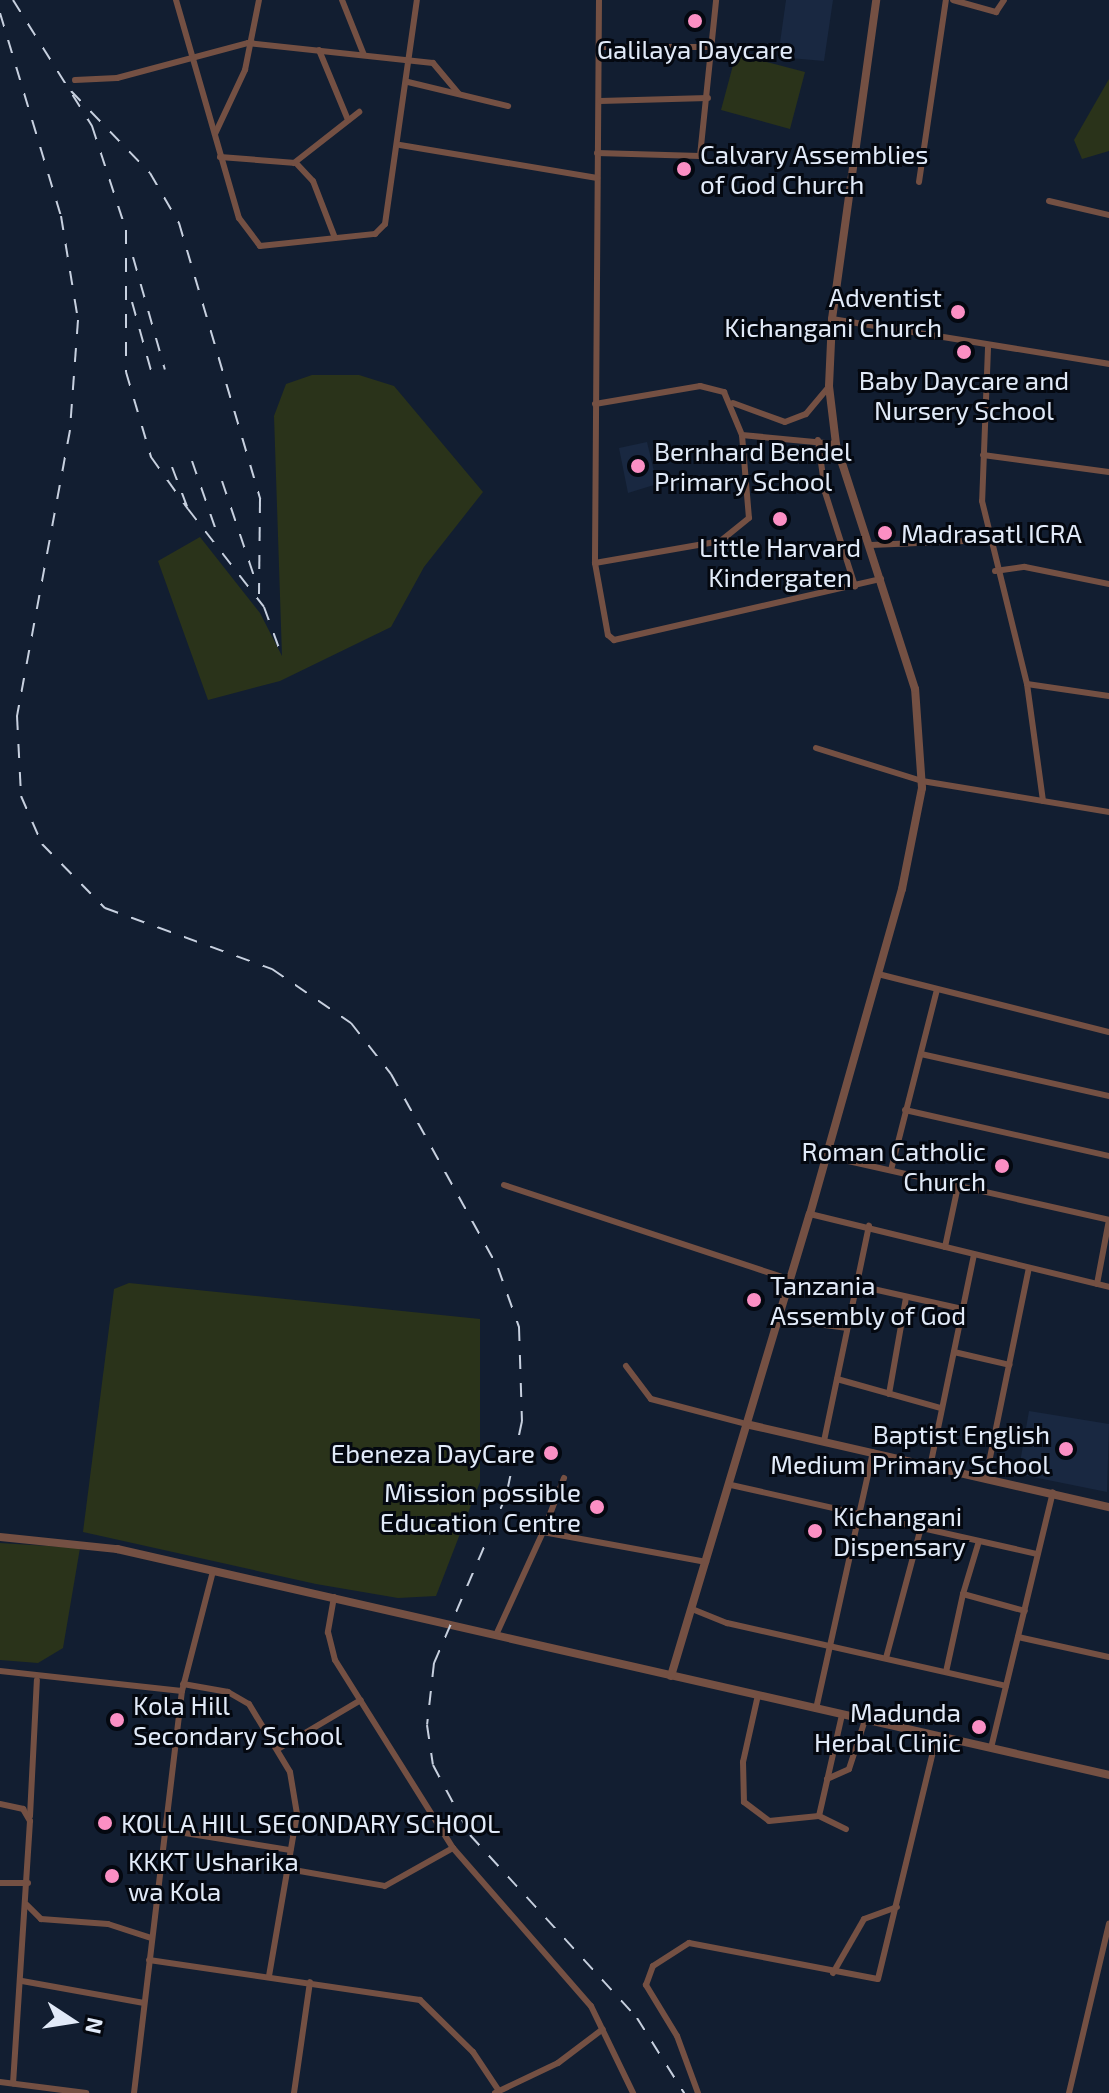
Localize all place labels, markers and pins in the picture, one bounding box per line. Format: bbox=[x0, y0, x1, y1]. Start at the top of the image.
marker: Galilaya Daycare bbox=[686, 12, 704, 30]
place label: Galilaya Daycare bbox=[597, 33, 793, 65]
place label: Calvary Assemblies of God Church bbox=[700, 138, 930, 200]
marker: Calvary Assemblies of God Church bbox=[675, 160, 693, 178]
place label: Adventist Kichangani Church bbox=[724, 281, 942, 342]
marker: Adventist Kichangani Church bbox=[949, 303, 967, 321]
marker: Baby Daycare and Nursery School bbox=[955, 343, 973, 361]
place label: Baby Daycare and Nursery School bbox=[859, 364, 1069, 426]
place label: Bernhard Bendel Primary School bbox=[654, 435, 852, 496]
marker: Bernhard Bendel Primary School bbox=[629, 457, 647, 475]
marker: Little Harvard Kindergaten bbox=[771, 510, 789, 528]
place label: Madrasatl ICRA bbox=[901, 517, 1082, 549]
marker: Madrasatl ICRA bbox=[876, 524, 894, 542]
place label: Little Harvard Kindergaten bbox=[699, 531, 861, 592]
place label: Roman Catholic Church bbox=[802, 1135, 986, 1196]
marker: Roman Catholic Church bbox=[993, 1157, 1011, 1175]
place label: Tanzania Assembly of God bbox=[770, 1269, 967, 1330]
marker: Tanzania Assembly of God bbox=[745, 1291, 763, 1309]
place label: Baptist English Medium Primary School bbox=[770, 1418, 1050, 1480]
place label: Ebeneza DayCare bbox=[331, 1437, 535, 1469]
marker: Baptist English Medium Primary School bbox=[1057, 1440, 1075, 1458]
marker: Ebeneza DayCare bbox=[542, 1444, 560, 1462]
place label: Mission possible Education Centre bbox=[380, 1476, 581, 1538]
marker: Mission possible Education Centre bbox=[588, 1498, 606, 1516]
place label: Kichangani Dispensary bbox=[833, 1500, 966, 1562]
marker: Kichangani Dispensary bbox=[804, 1520, 826, 1542]
place label: Kola Hill Secondary School bbox=[133, 1689, 343, 1750]
place label: Madunda Herbal Clinic bbox=[813, 1696, 961, 1758]
marker: Kola Hill Secondary School bbox=[108, 1711, 126, 1729]
marker: Madunda Herbal Clinic bbox=[968, 1716, 990, 1738]
place label: KOLLA HILL SECONDARY SCHOOL bbox=[121, 1807, 502, 1839]
marker: KOLLA HILL SECONDARY SCHOOL bbox=[96, 1814, 114, 1832]
place label: KKKT Usharika wa Kola bbox=[128, 1845, 299, 1906]
marker: KKKT Usharika wa Kola bbox=[103, 1867, 121, 1885]

